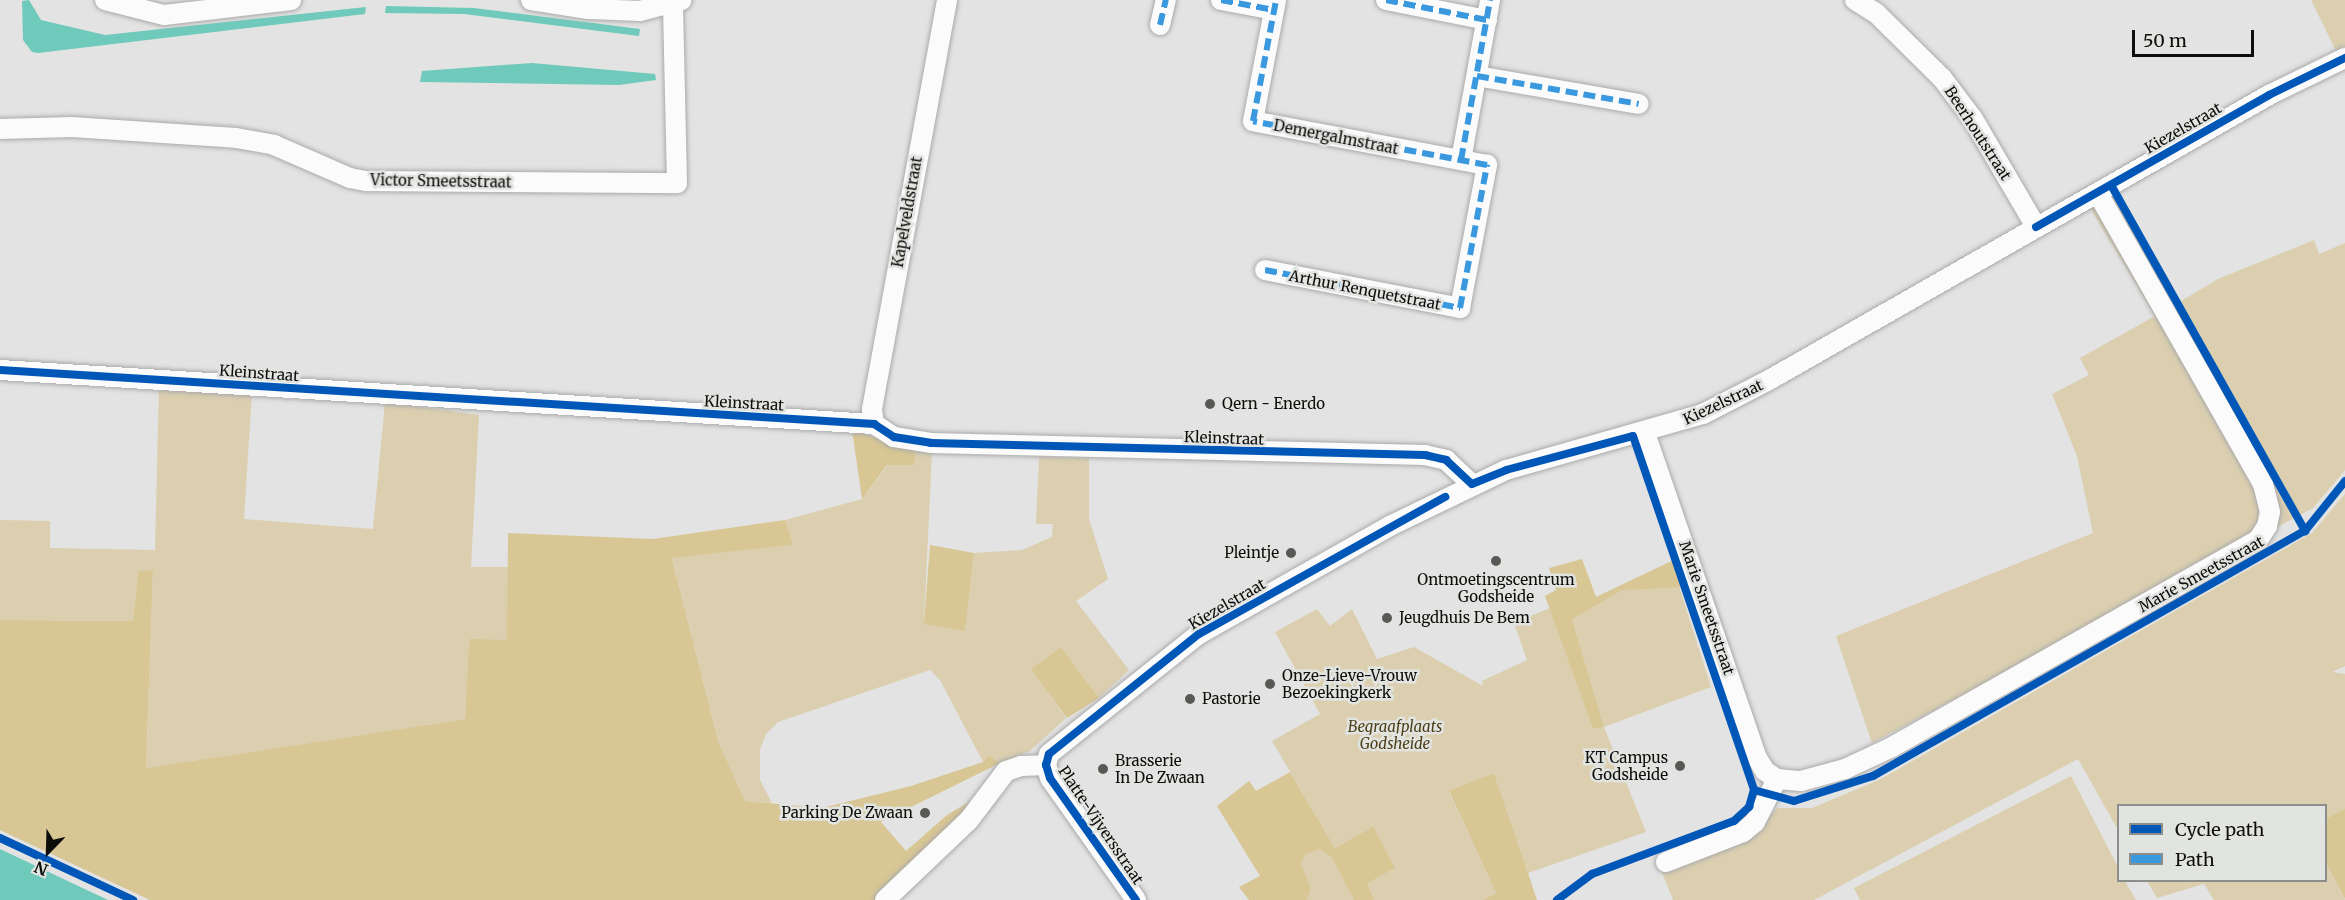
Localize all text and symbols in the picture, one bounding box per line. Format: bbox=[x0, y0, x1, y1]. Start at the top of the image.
scale bar bbox=[2135, 18, 2256, 56]
text: 50 m bbox=[2143, 29, 2187, 52]
street label: Beerhoutstraat bbox=[1941, 83, 2015, 183]
street label: Kiezelstraat bbox=[2141, 99, 2225, 157]
street label: Demergalmstraat bbox=[1272, 116, 1400, 158]
street label: Kapelveldstraat bbox=[888, 155, 926, 269]
street label: Victor Smeetsstraat bbox=[370, 171, 512, 191]
street label: Arthur Renquetstraat bbox=[1288, 266, 1442, 314]
street label: Kleinstraat bbox=[218, 361, 300, 385]
street label: Kiezelstraat bbox=[1680, 376, 1766, 428]
street label: Kleinstraat bbox=[704, 392, 784, 414]
place label: Qern - Enerdo bbox=[1222, 395, 1325, 413]
marker: Qern - Enerdo bbox=[1203, 397, 1217, 411]
street label: Kleinstraat bbox=[1184, 428, 1264, 448]
street label: Marie Smeetsstraat bbox=[2135, 532, 2267, 616]
street label: Marie Smeetsstraat bbox=[1676, 539, 1738, 677]
place label: Pleintje bbox=[1224, 544, 1279, 562]
marker: Pleintje bbox=[1284, 546, 1298, 560]
marker: Ontmoetingscentrum Godsheide bbox=[1489, 554, 1503, 568]
place label: Ontmoetingscentrum Godsheide bbox=[1417, 570, 1575, 605]
street label: Kiezelstraat bbox=[1185, 575, 1269, 633]
place label: Jeugdhuis De Bem bbox=[1399, 609, 1530, 627]
marker: Jeugdhuis De Bem bbox=[1380, 611, 1394, 625]
place label: Onze-Lieve-Vrouw Bezoekingkerk bbox=[1282, 666, 1417, 701]
marker: Onze-Lieve-Vrouw Bezoekingkerk bbox=[1263, 677, 1277, 691]
place label: Pastorie bbox=[1202, 690, 1261, 708]
marker: Pastorie bbox=[1183, 692, 1197, 706]
park label: Begraafplaats Godsheide bbox=[1348, 717, 1442, 752]
place label: KT Campus Godsheide bbox=[1585, 748, 1668, 783]
place label: Brasserie In De Zwaan bbox=[1115, 751, 1205, 786]
marker: KT Campus Godsheide bbox=[1673, 759, 1687, 773]
street label: Platte-Vijversstraat bbox=[1055, 762, 1147, 888]
marker: Brasserie In De Zwaan bbox=[1096, 762, 1110, 776]
place label: Parking De Zwaan bbox=[781, 804, 913, 822]
legend bbox=[2117, 804, 2327, 882]
marker: Parking De Zwaan bbox=[918, 806, 932, 820]
text: Cycle path bbox=[2175, 818, 2264, 841]
north arrow bbox=[18, 822, 78, 882]
text: Path bbox=[2175, 848, 2215, 871]
text: N bbox=[31, 857, 51, 880]

